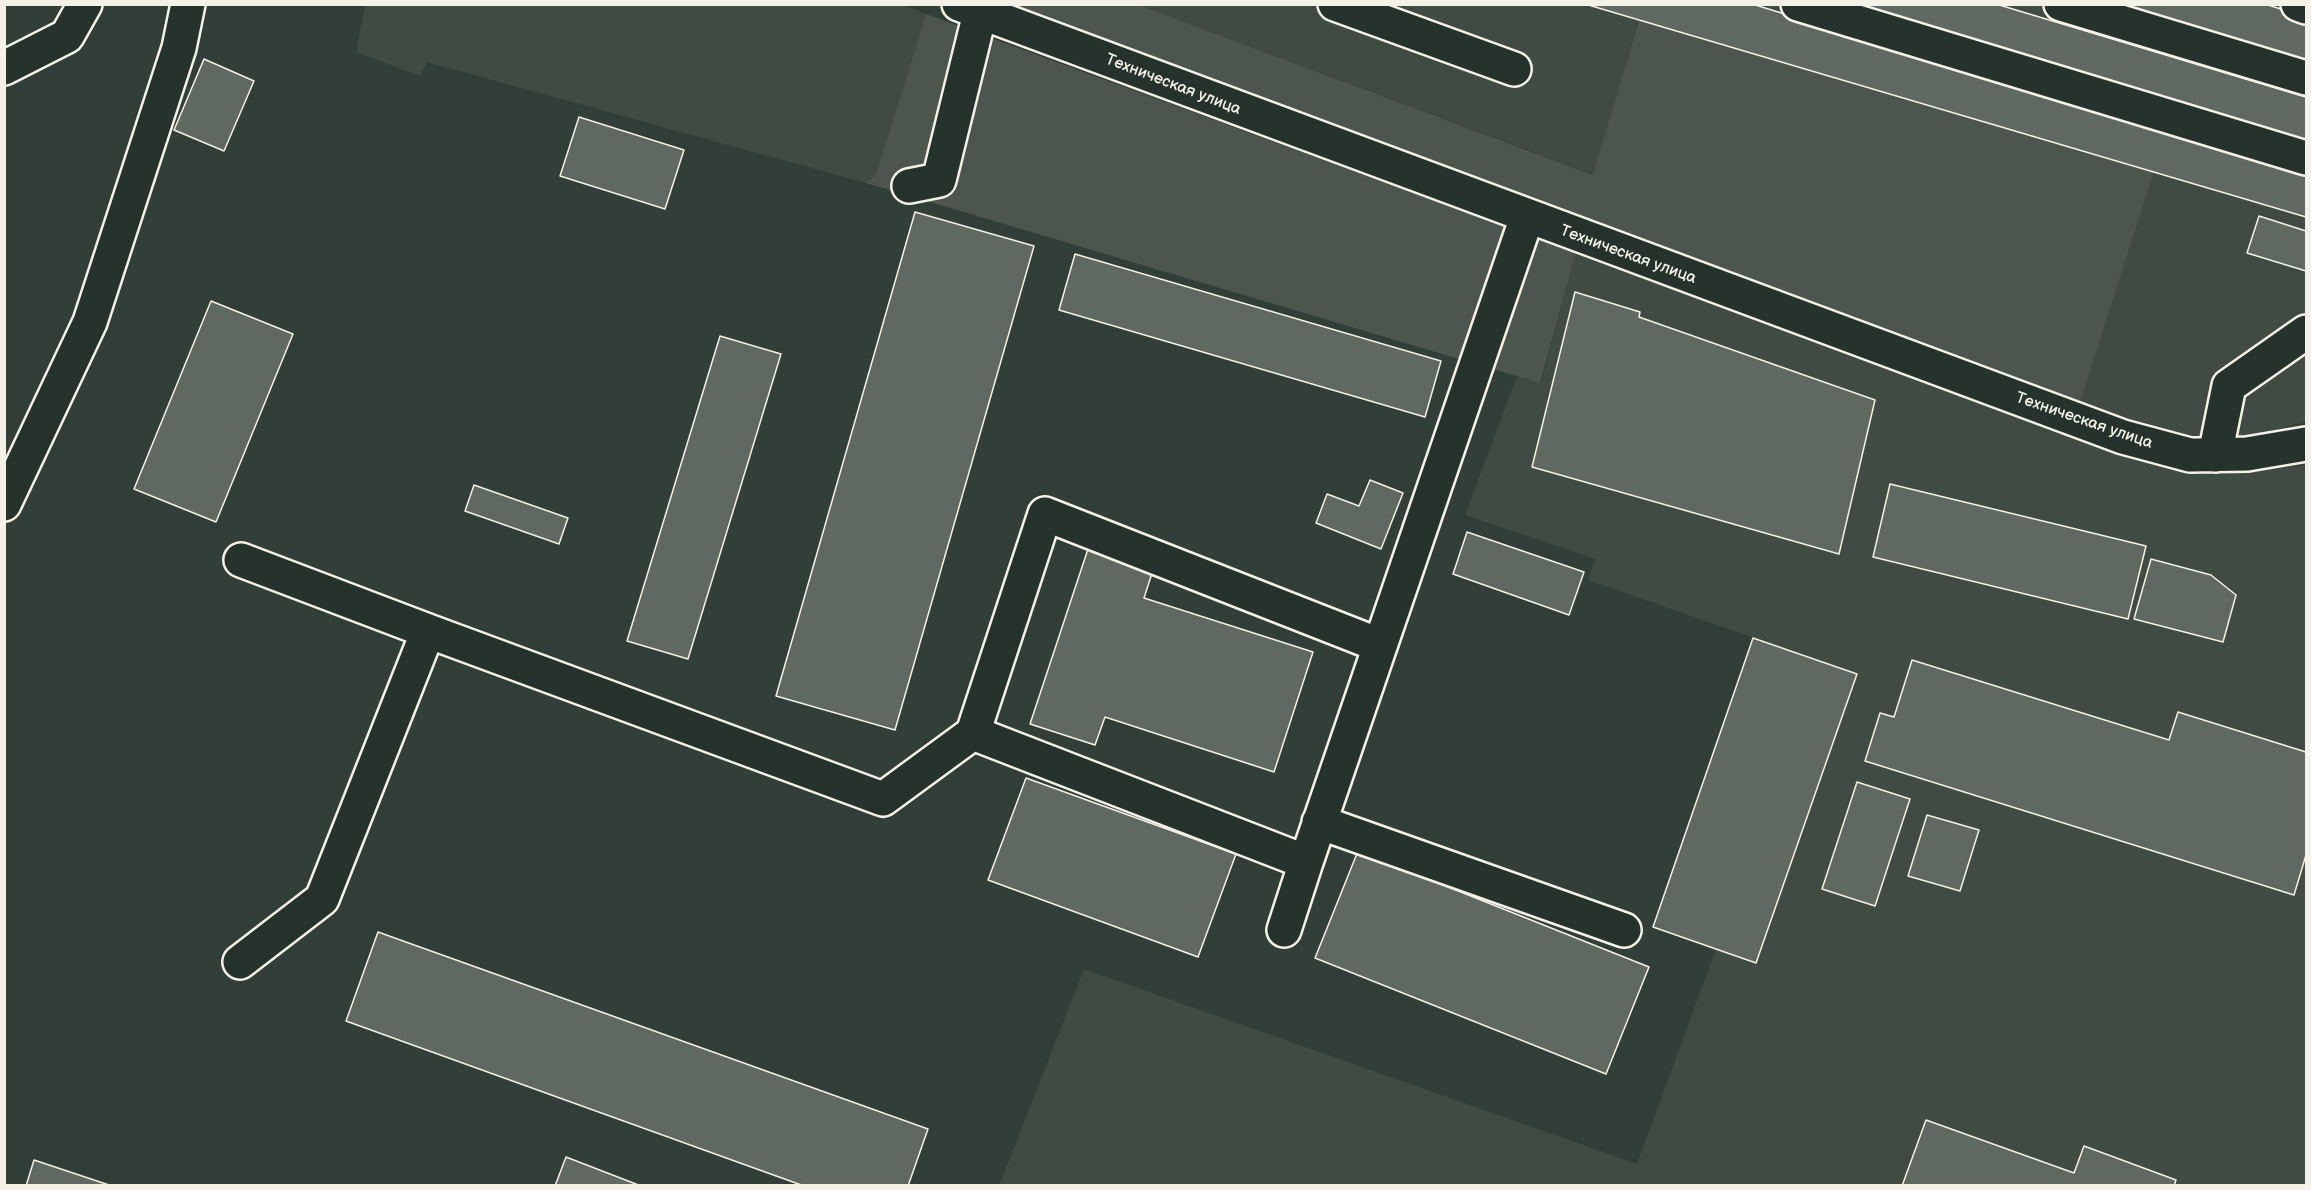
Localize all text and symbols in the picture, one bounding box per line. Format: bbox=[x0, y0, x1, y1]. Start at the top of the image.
street label: Техническая улица bbox=[1103, 50, 1243, 120]
street label: Техническая улица bbox=[1557, 221, 1699, 289]
street label: Техническая улица bbox=[2013, 389, 2155, 453]

